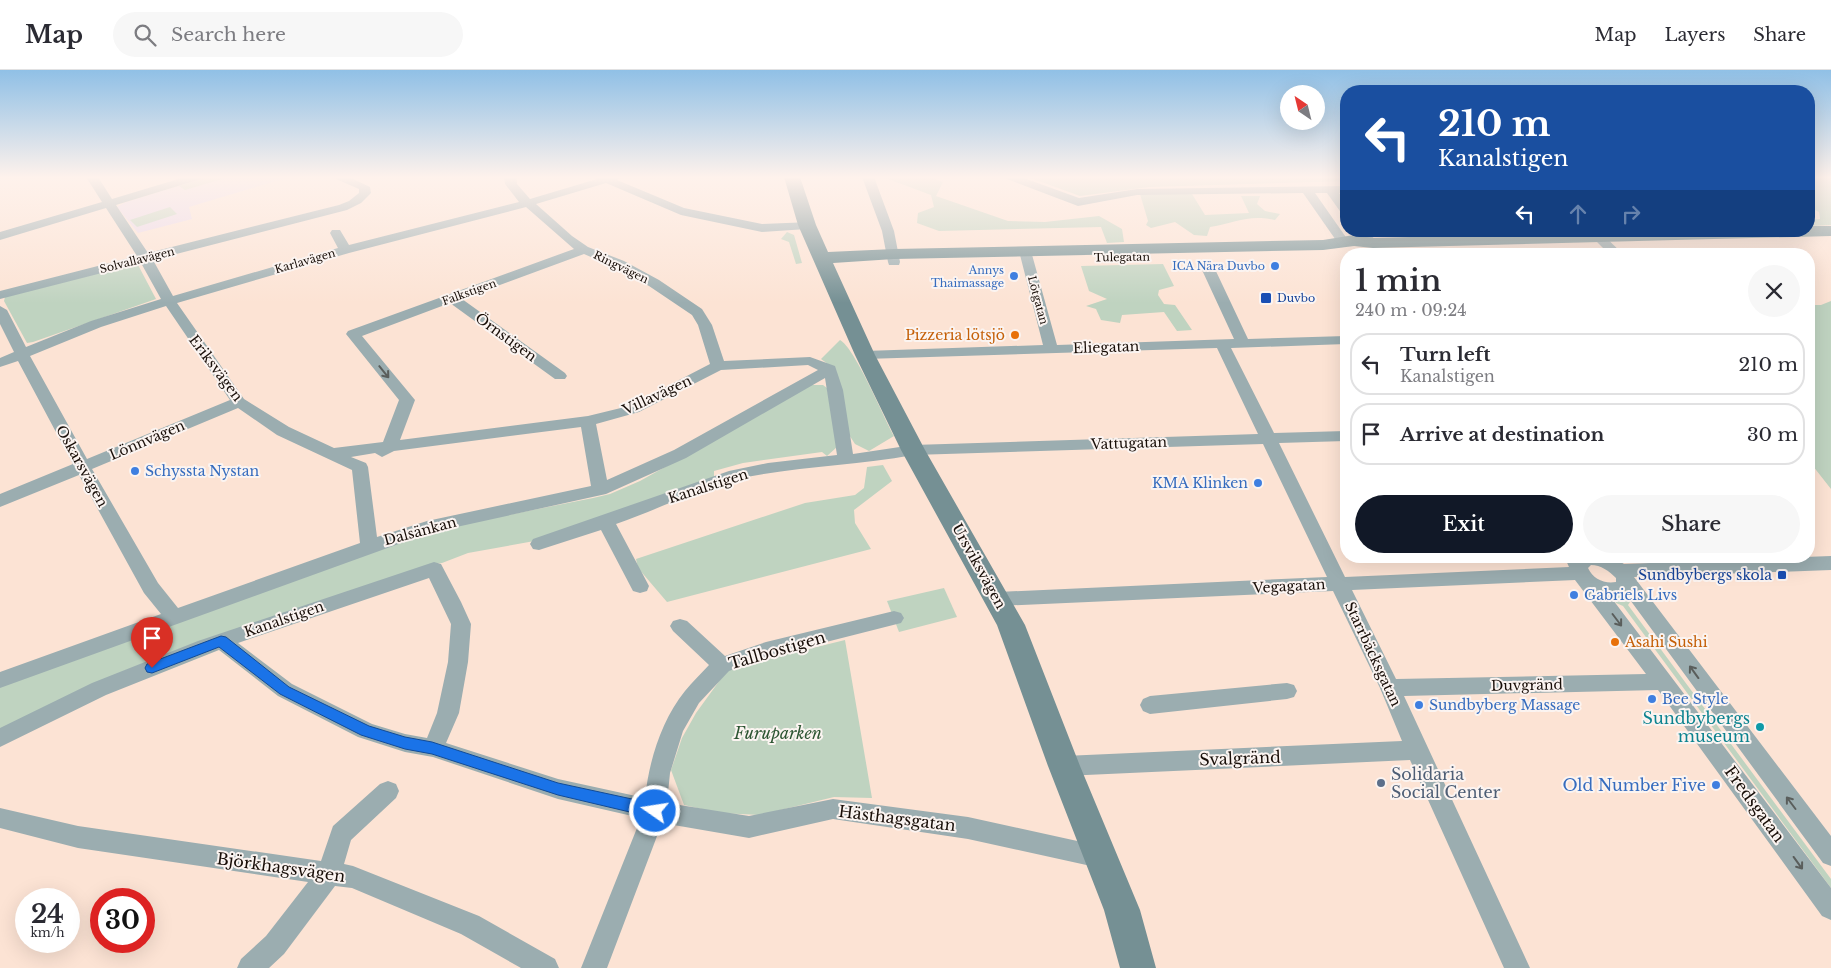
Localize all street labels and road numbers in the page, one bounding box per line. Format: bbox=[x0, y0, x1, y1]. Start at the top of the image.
street label: Solvallavägen bbox=[98, 244, 176, 276]
street label: Karlavägen bbox=[273, 246, 337, 276]
street label: Ringvägen bbox=[591, 248, 651, 287]
street label: Tulegatan bbox=[1094, 250, 1151, 264]
street label: Lötgatan bbox=[1025, 274, 1051, 326]
street label: Falkstigen bbox=[440, 276, 498, 308]
street label: Örnstigen bbox=[472, 308, 541, 366]
street label: Eriksvägen bbox=[185, 331, 247, 405]
street label: Eliegatan bbox=[1073, 337, 1140, 357]
street label: Villavägen bbox=[619, 371, 695, 419]
street label: Lönnvägen bbox=[106, 416, 188, 464]
street label: Oskarsvägen bbox=[52, 422, 112, 510]
street label: Vattugatan bbox=[1090, 433, 1168, 453]
street label: Kanalstigen bbox=[666, 465, 751, 507]
street label: Dalsänkan bbox=[382, 513, 459, 549]
street label: Ursviksvägen bbox=[948, 520, 1010, 612]
street label: Vegagatan bbox=[1251, 575, 1326, 597]
street label: Kanalstigen bbox=[242, 597, 327, 641]
street label: Starrbäcksgatan bbox=[1341, 599, 1405, 710]
street label: Tallbostigen bbox=[726, 627, 828, 673]
street label: Duvgränd bbox=[1491, 675, 1564, 695]
street label: Svalgränd bbox=[1199, 747, 1281, 769]
street label: Fredsgatan bbox=[1721, 762, 1789, 846]
street label: Hästhagsgatan bbox=[837, 801, 957, 835]
street label: Björkhagsvägen bbox=[215, 848, 347, 886]

